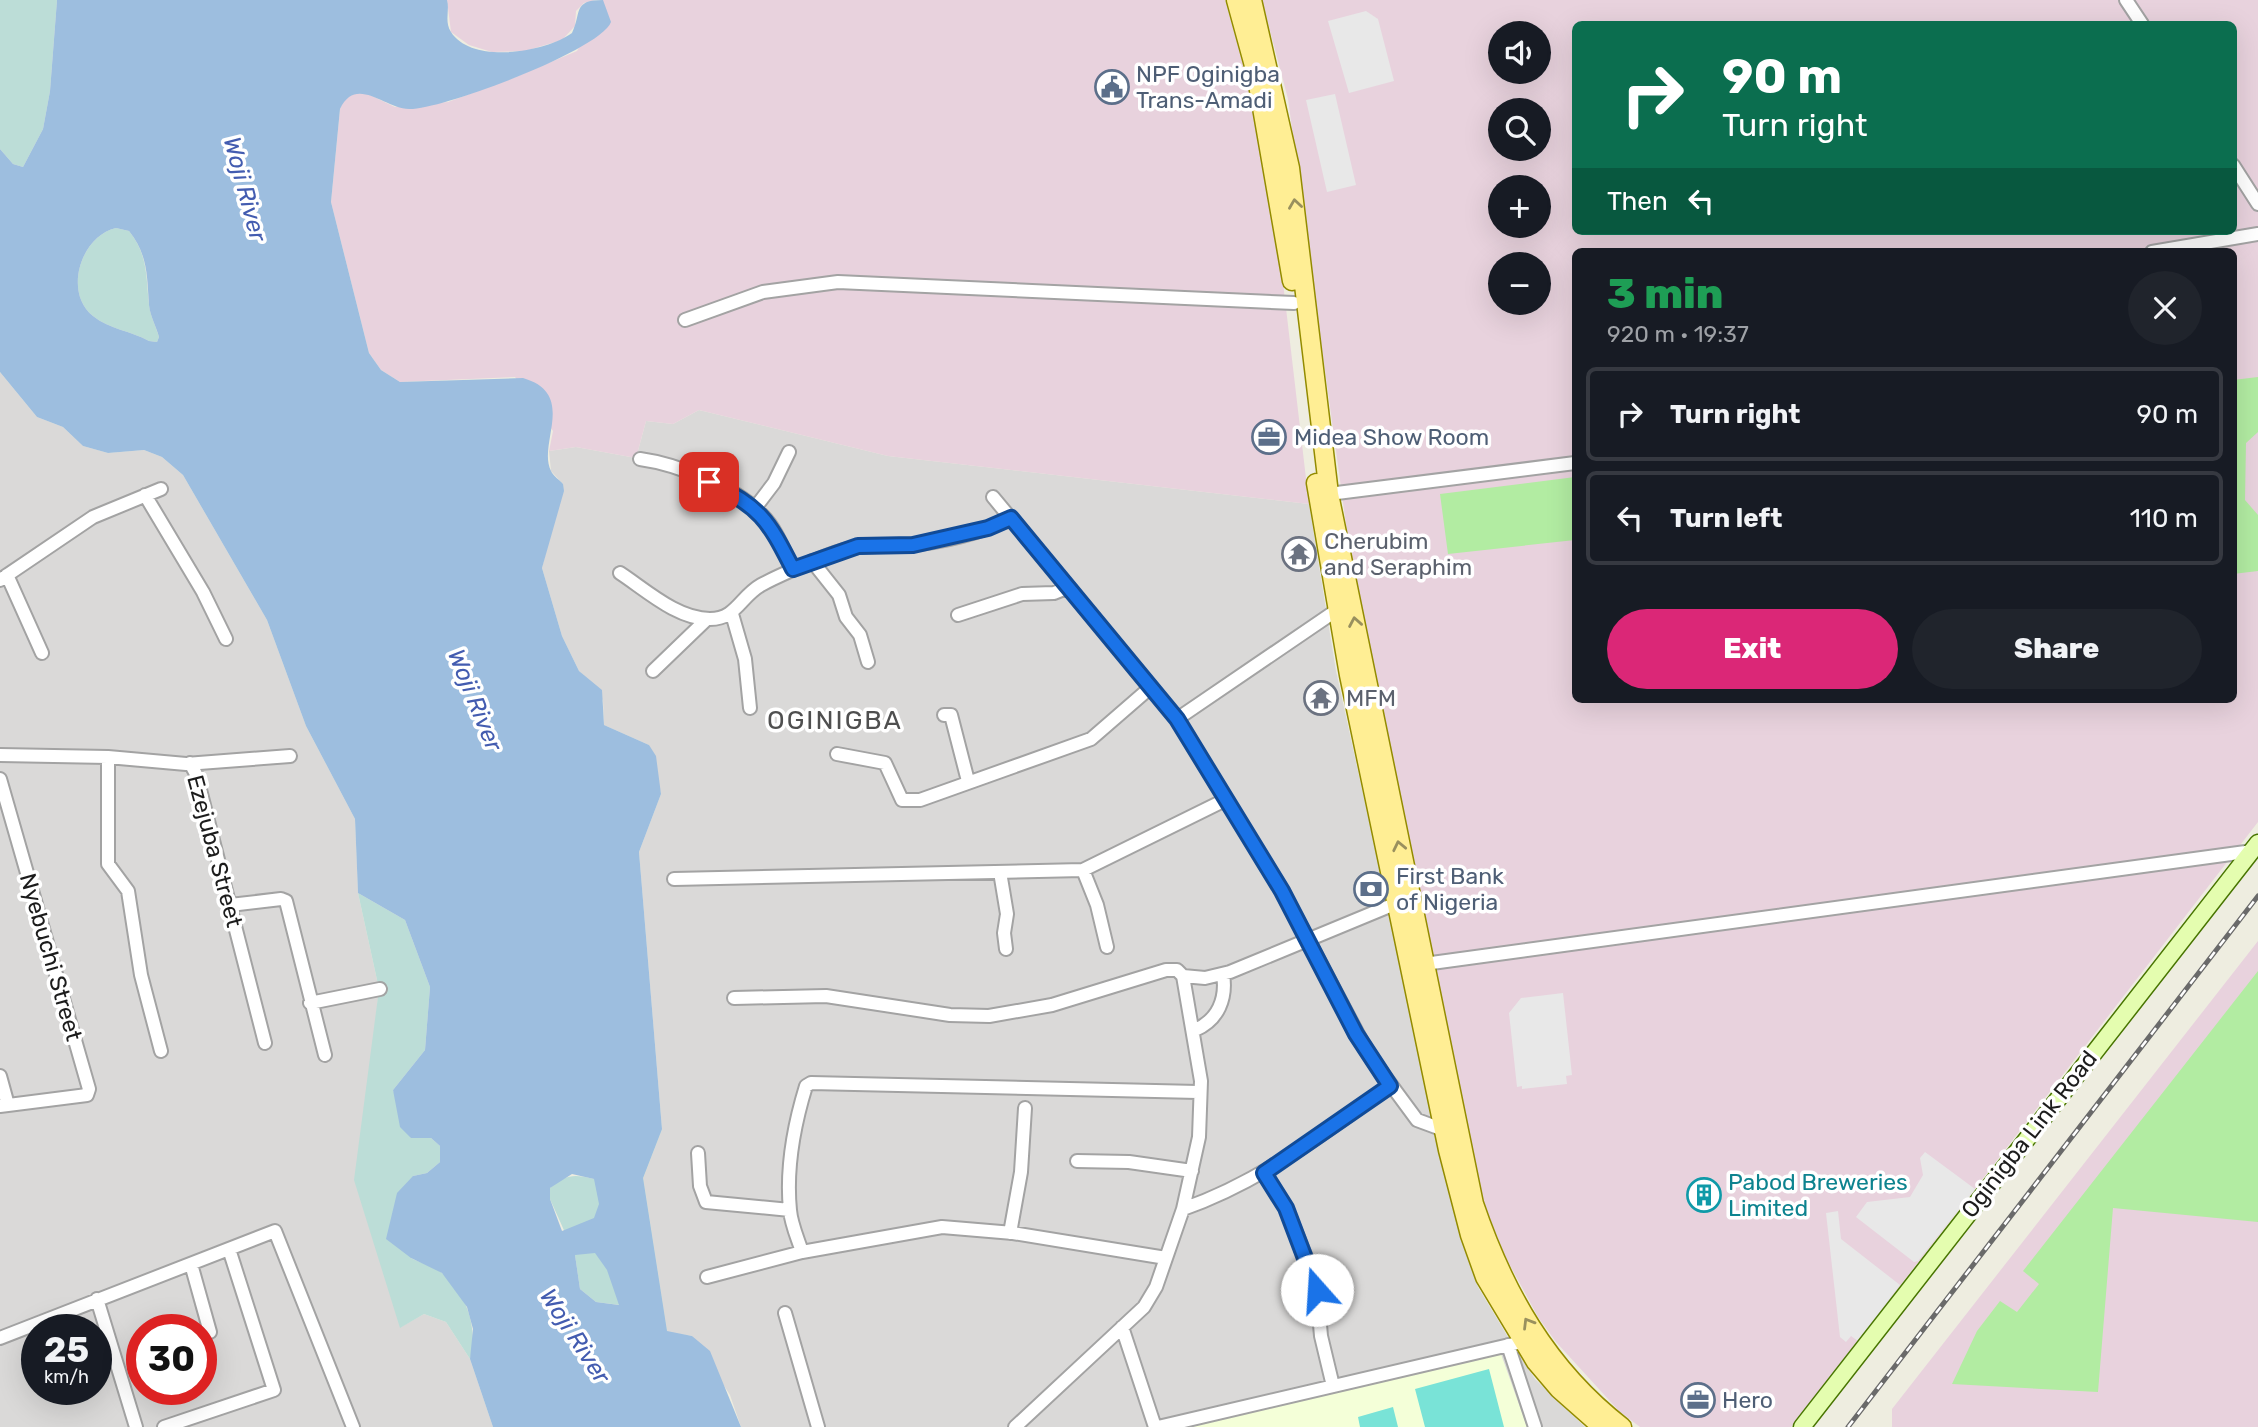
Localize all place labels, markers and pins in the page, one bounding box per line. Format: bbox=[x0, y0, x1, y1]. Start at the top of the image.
place label: NPF Oginigba Trans-Amadi bbox=[1136, 60, 1280, 114]
public building icon: NPF Oginigba Trans-Amadi bbox=[1093, 68, 1131, 106]
office icon: Midea Show Room bbox=[1250, 418, 1288, 456]
place label: Midea Show Room bbox=[1294, 423, 1489, 451]
pin bbox=[679, 452, 739, 512]
place label: Cherubim and Seraphim bbox=[1324, 527, 1472, 581]
temple icon: Cherubim and Seraphim bbox=[1280, 535, 1318, 573]
temple icon: MFM bbox=[1302, 679, 1340, 717]
place label: MFM bbox=[1346, 684, 1396, 712]
place label: First Bank of Nigeria bbox=[1396, 862, 1504, 916]
bank icon: First Bank of Nigeria bbox=[1352, 870, 1390, 908]
place label: Pabod Breweries Limited bbox=[1728, 1168, 1908, 1222]
building icon: Pabod Breweries Limited bbox=[1685, 1176, 1723, 1214]
office icon: Hero bbox=[1679, 1381, 1717, 1419]
place label: Hero bbox=[1722, 1386, 1773, 1414]

